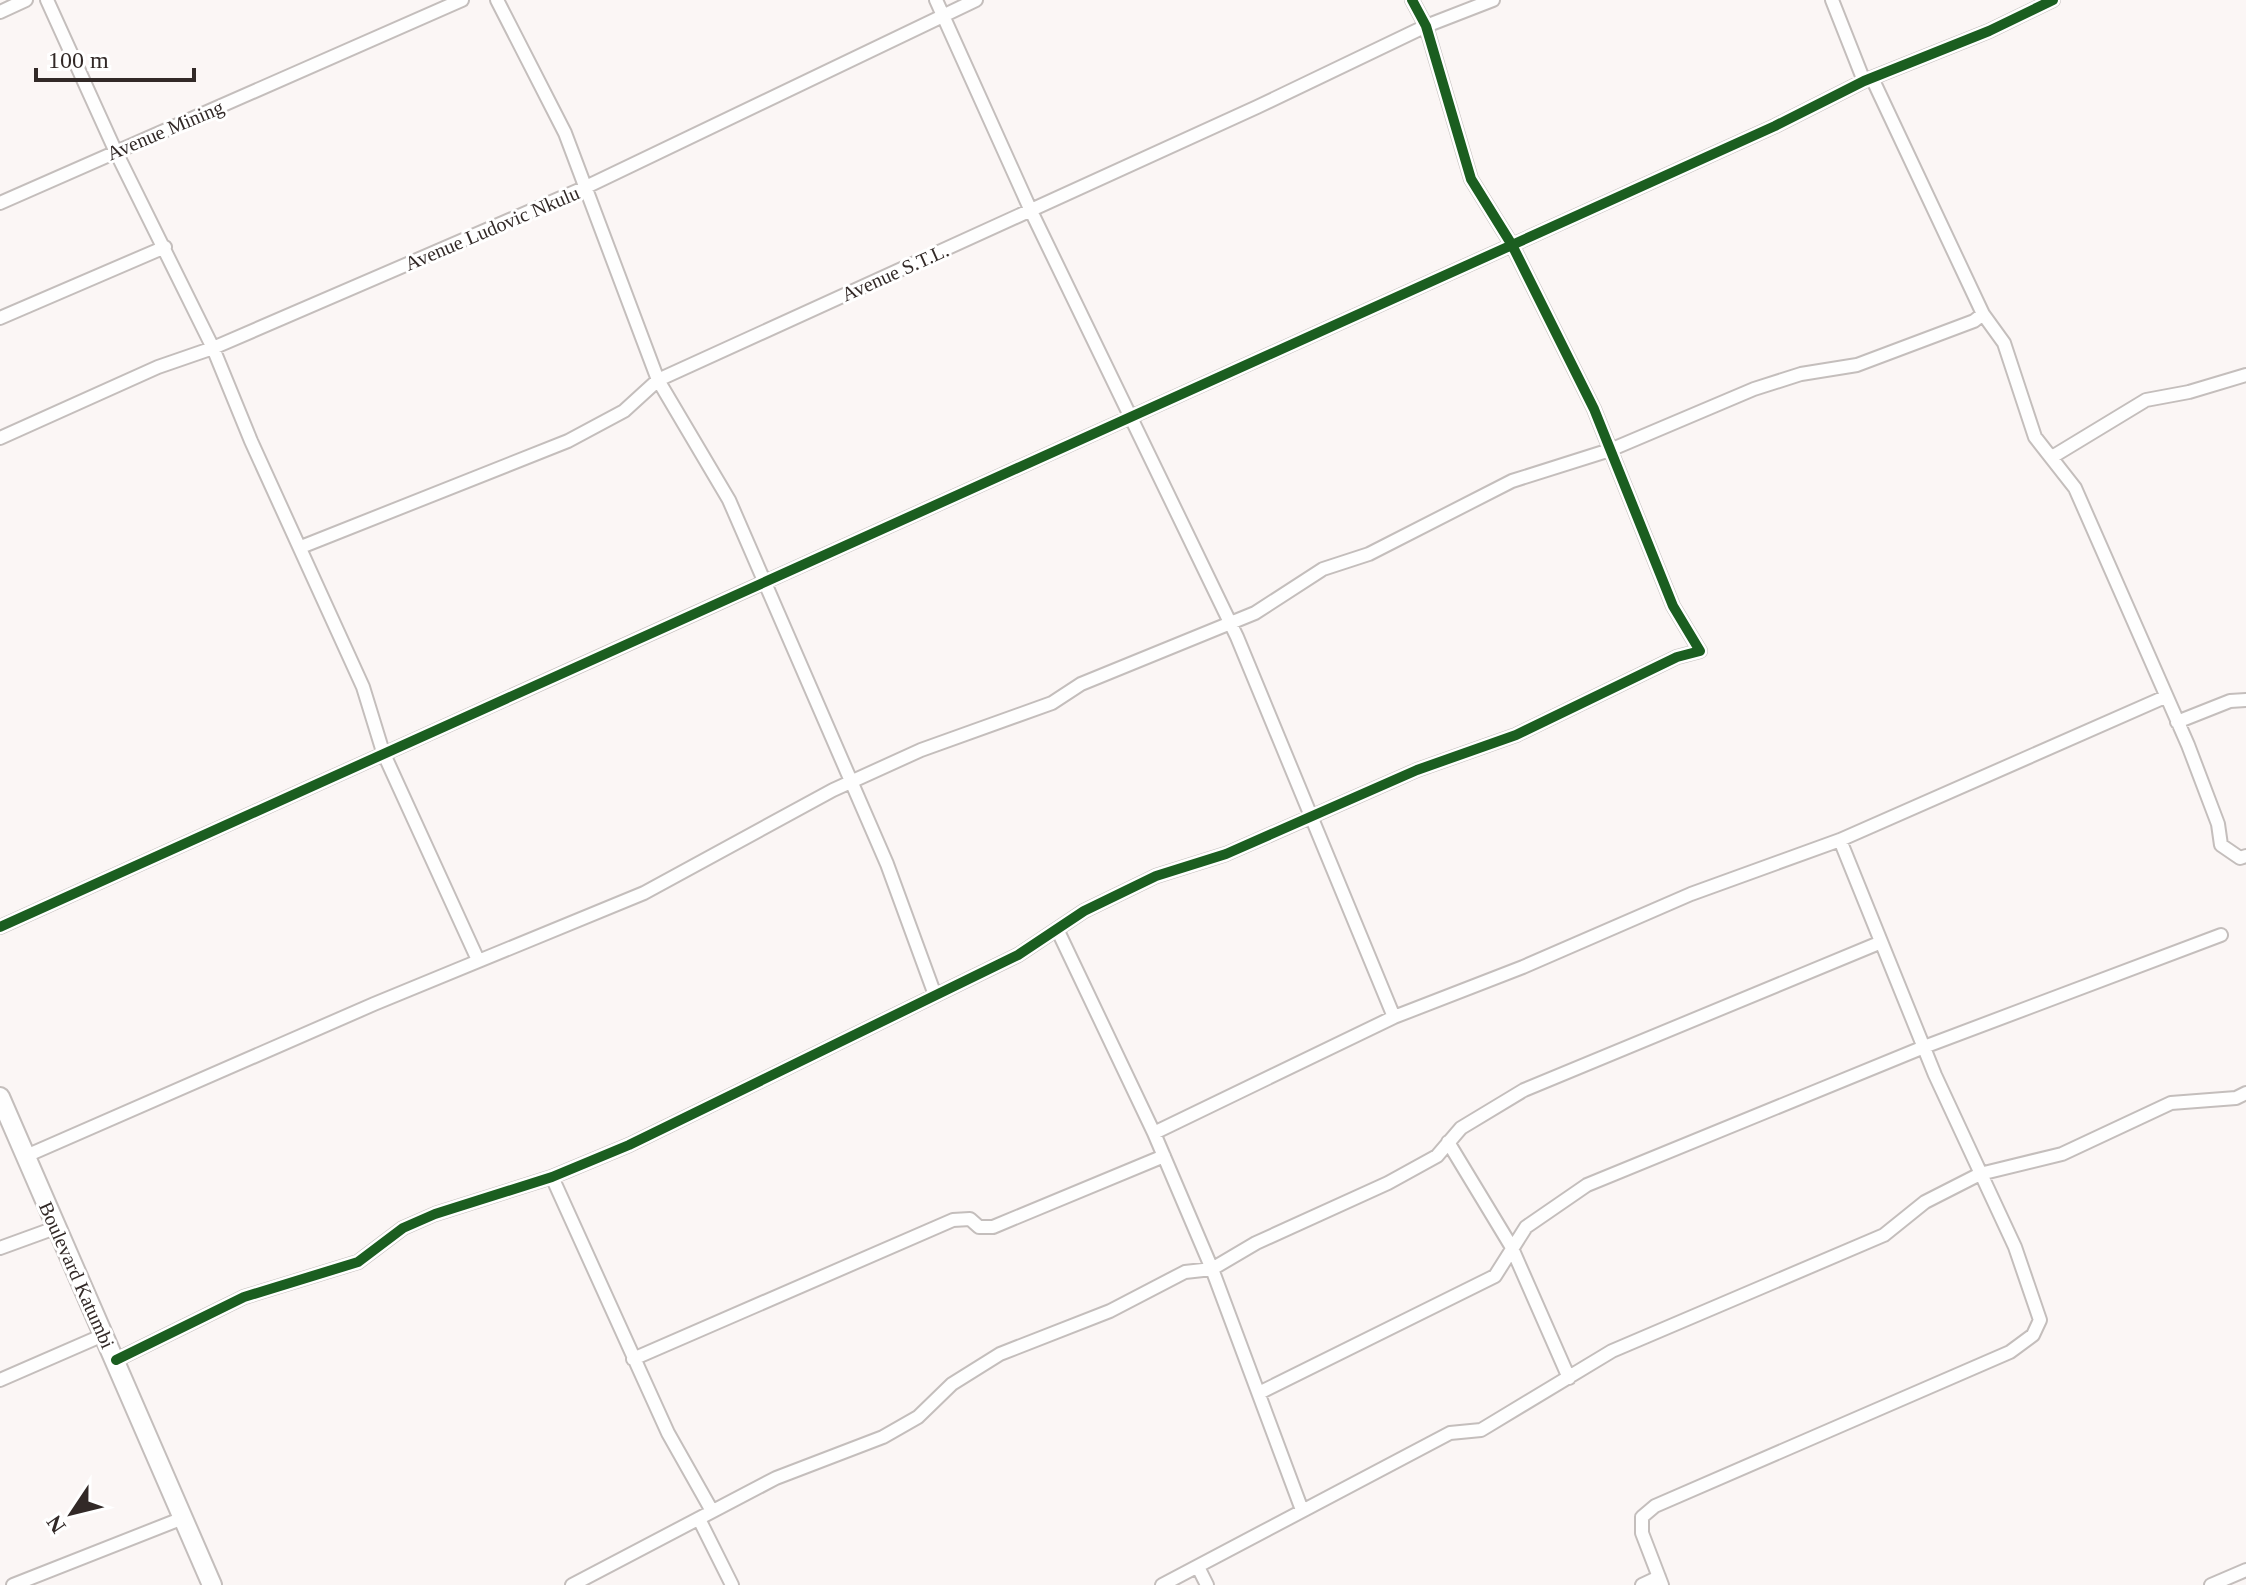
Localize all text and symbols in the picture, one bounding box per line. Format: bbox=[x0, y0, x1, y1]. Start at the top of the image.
scale bar bbox=[36, 32, 194, 82]
text: 100 m bbox=[48, 47, 109, 73]
street label: Avenue Mining bbox=[103, 96, 227, 165]
street label: Avenue Ludovic Nkulu bbox=[401, 181, 583, 275]
street label: Avenue S.T.L. bbox=[838, 239, 952, 305]
street label: Boulevard Katumbi bbox=[35, 1198, 119, 1352]
north arrow bbox=[32, 1473, 112, 1553]
text: N bbox=[41, 1510, 71, 1538]

